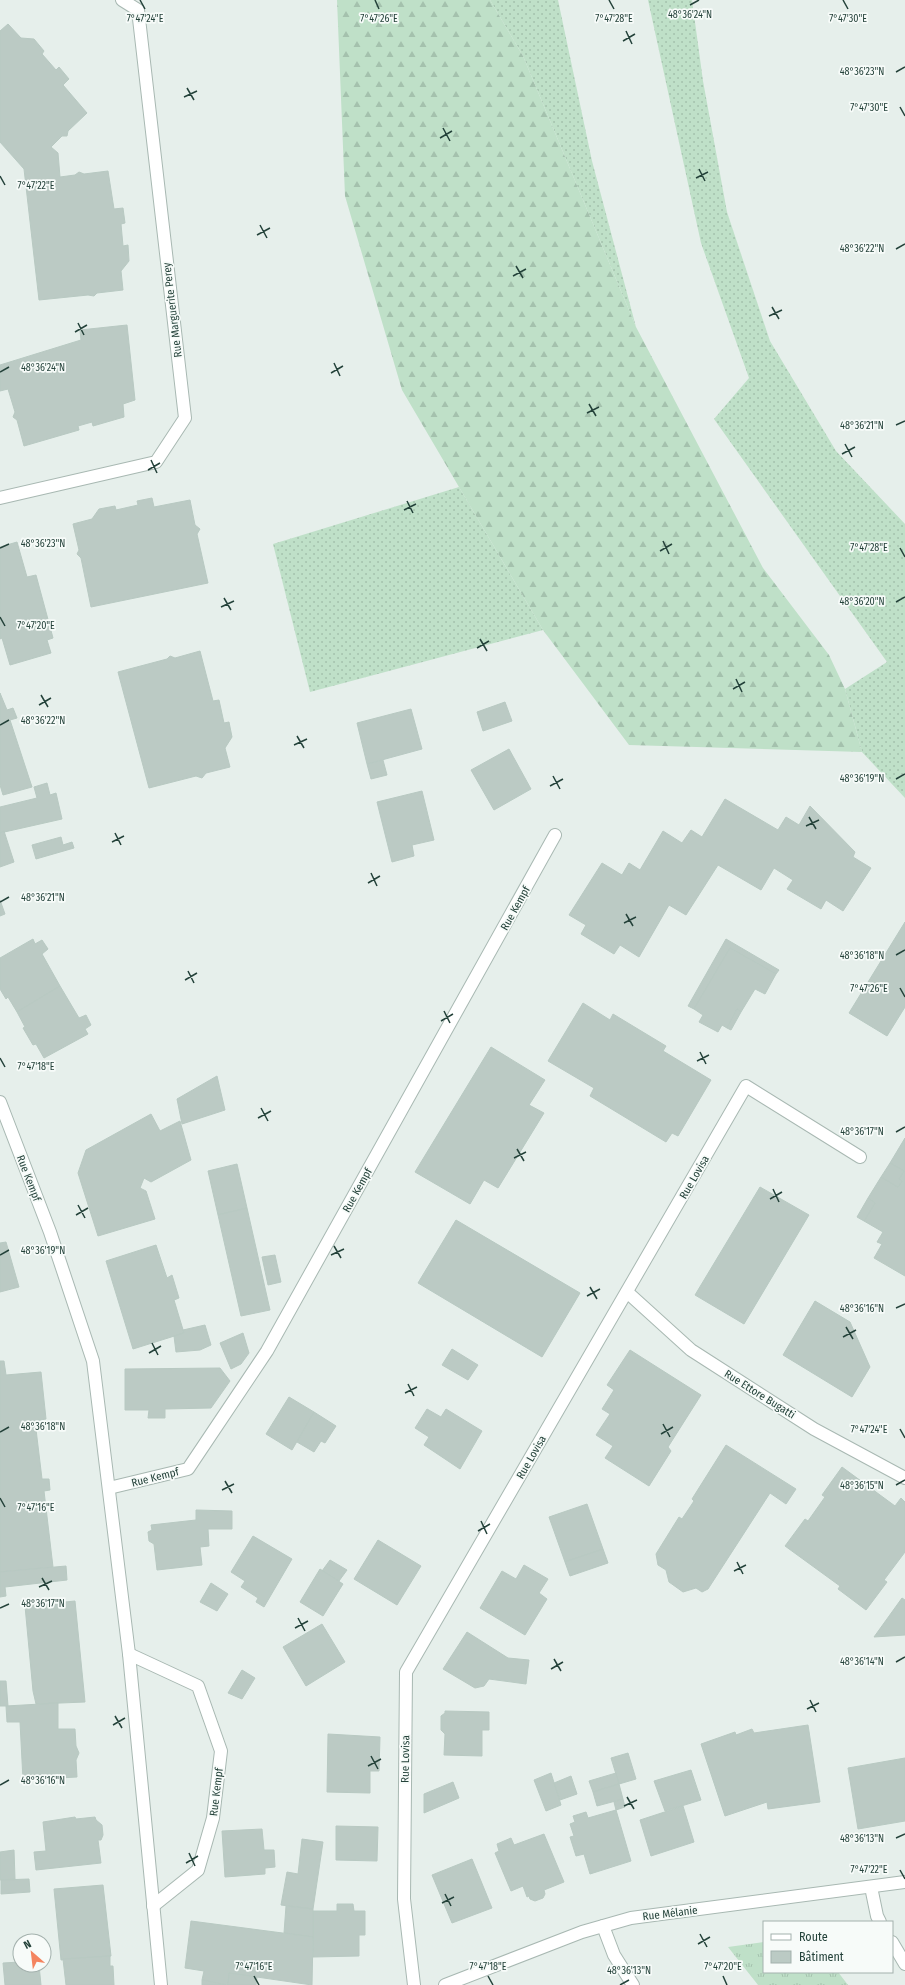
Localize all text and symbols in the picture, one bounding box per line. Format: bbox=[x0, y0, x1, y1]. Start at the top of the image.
text: 48°36'24"N bbox=[668, 9, 712, 21]
text: 7°47'24"E bbox=[127, 13, 164, 25]
text: 7°47'26"E bbox=[360, 13, 398, 25]
text: 7°47'28"E bbox=[595, 13, 633, 25]
text: 7°47'30"E bbox=[829, 13, 867, 25]
text: 48°36'23"N bbox=[840, 66, 884, 78]
text: 7°47'30"E bbox=[850, 102, 888, 114]
text: 7°47'22"E bbox=[18, 180, 55, 192]
text: 48°36'22"N bbox=[840, 243, 884, 255]
street label: Rue Marguerite Perey bbox=[160, 262, 185, 358]
text: 48°36'24"N bbox=[21, 362, 65, 374]
text: 48°36'21"N bbox=[840, 420, 884, 432]
text: 48°36'23"N bbox=[21, 538, 65, 550]
text: 7°47'28"E bbox=[850, 542, 888, 554]
text: 48°36'20"N bbox=[839, 596, 885, 608]
text: 7°47'20"E bbox=[17, 620, 55, 632]
text: 48°36'22"N bbox=[21, 715, 65, 727]
text: 48°36'19"N bbox=[840, 773, 884, 785]
street label: Rue Kempf bbox=[498, 883, 533, 933]
text: 48°36'21"N bbox=[21, 892, 65, 904]
text: 48°36'18"N bbox=[840, 950, 884, 962]
text: 7°47'26"E bbox=[850, 983, 888, 995]
text: 7°47'18"E bbox=[18, 1061, 55, 1073]
text: 48°36'17"N bbox=[840, 1126, 884, 1138]
street label: Rue Kempf bbox=[14, 1153, 44, 1204]
street label: Rue Lovisa bbox=[677, 1153, 712, 1201]
street label: Rue Kempf bbox=[340, 1165, 375, 1215]
text: 48°36'19"N bbox=[21, 1245, 65, 1257]
text: 48°36'16"N bbox=[840, 1303, 884, 1315]
street label: Rue Ettore Bugatti bbox=[722, 1367, 798, 1422]
text: 48°36'18"N bbox=[21, 1421, 65, 1433]
text: 7°47'24"E bbox=[851, 1424, 888, 1436]
street label: Rue Lovisa bbox=[514, 1433, 549, 1481]
street label: Rue Kempf bbox=[130, 1465, 181, 1490]
text: 48°36'15"N bbox=[840, 1480, 884, 1492]
text: 7°47'16"E bbox=[18, 1502, 55, 1514]
text: 48°36'17"N bbox=[21, 1598, 65, 1610]
text: 48°36'14"N bbox=[840, 1656, 884, 1668]
street label: Rue Lovisa bbox=[399, 1735, 412, 1783]
street label: Rue Kempf bbox=[207, 1767, 226, 1817]
text: 48°36'16"N bbox=[21, 1775, 65, 1787]
text: 48°36'13"N bbox=[840, 1833, 884, 1845]
text: 7°47'22"E bbox=[851, 1864, 888, 1876]
street label: Rue Mélanie bbox=[642, 1904, 698, 1923]
legend bbox=[763, 1921, 893, 1973]
text: Route bbox=[799, 1930, 828, 1944]
north arrow bbox=[12, 1933, 52, 1973]
text: N bbox=[22, 1937, 34, 1952]
text: Bâtiment bbox=[799, 1950, 844, 1964]
text: 7°47'16"E bbox=[236, 1961, 273, 1973]
text: 7°47'18"E bbox=[470, 1961, 507, 1973]
text: 7°47'20"E bbox=[704, 1961, 742, 1973]
text: 48°36'13"N bbox=[607, 1965, 651, 1977]

